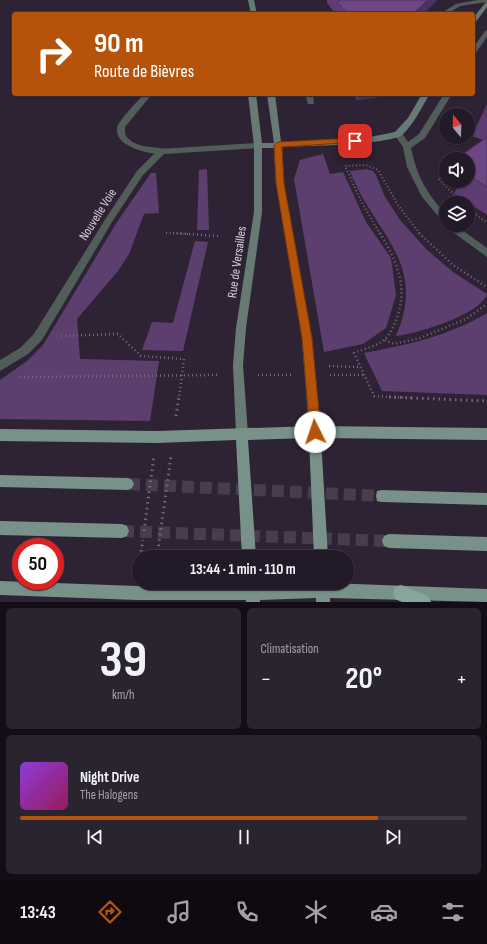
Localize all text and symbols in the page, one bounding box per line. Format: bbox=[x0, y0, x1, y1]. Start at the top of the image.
text: 90 m bbox=[94, 27, 144, 60]
icon: right bbox=[28, 28, 80, 80]
text: Route de Bièvres bbox=[94, 61, 194, 82]
north arrow bbox=[439, 108, 475, 144]
map controls bbox=[439, 108, 475, 232]
pin bbox=[338, 124, 372, 158]
icon: arrive bbox=[344, 130, 366, 152]
button: sound bbox=[439, 152, 475, 188]
street label: Nouvelle Voie bbox=[76, 186, 120, 243]
button: layers bbox=[439, 196, 475, 232]
street label: Rue de Versailles bbox=[224, 225, 250, 299]
position arrow bbox=[294, 411, 336, 453]
speed limit sign: 50 bbox=[12, 538, 64, 590]
text: 13:44 · 1 min · 110 m bbox=[190, 560, 296, 579]
text: 39 bbox=[99, 629, 147, 692]
text: Climatisation bbox=[261, 641, 319, 657]
text: 20° bbox=[345, 661, 382, 697]
text: − bbox=[261, 666, 271, 693]
text: + bbox=[456, 666, 467, 693]
text: km/h bbox=[112, 687, 134, 703]
text: Night Drive bbox=[80, 768, 139, 787]
text: The Halogens bbox=[80, 787, 138, 803]
icon: previous bbox=[84, 826, 106, 848]
icon: pause bbox=[233, 826, 255, 848]
icon: next bbox=[382, 826, 404, 848]
icon: directions bbox=[96, 898, 124, 926]
icon: music bbox=[165, 898, 193, 926]
icon: phone bbox=[233, 898, 261, 926]
icon: climate bbox=[302, 898, 330, 926]
icon: car bbox=[370, 898, 398, 926]
icon: filters bbox=[439, 898, 467, 926]
text: 13:43 bbox=[20, 902, 56, 923]

